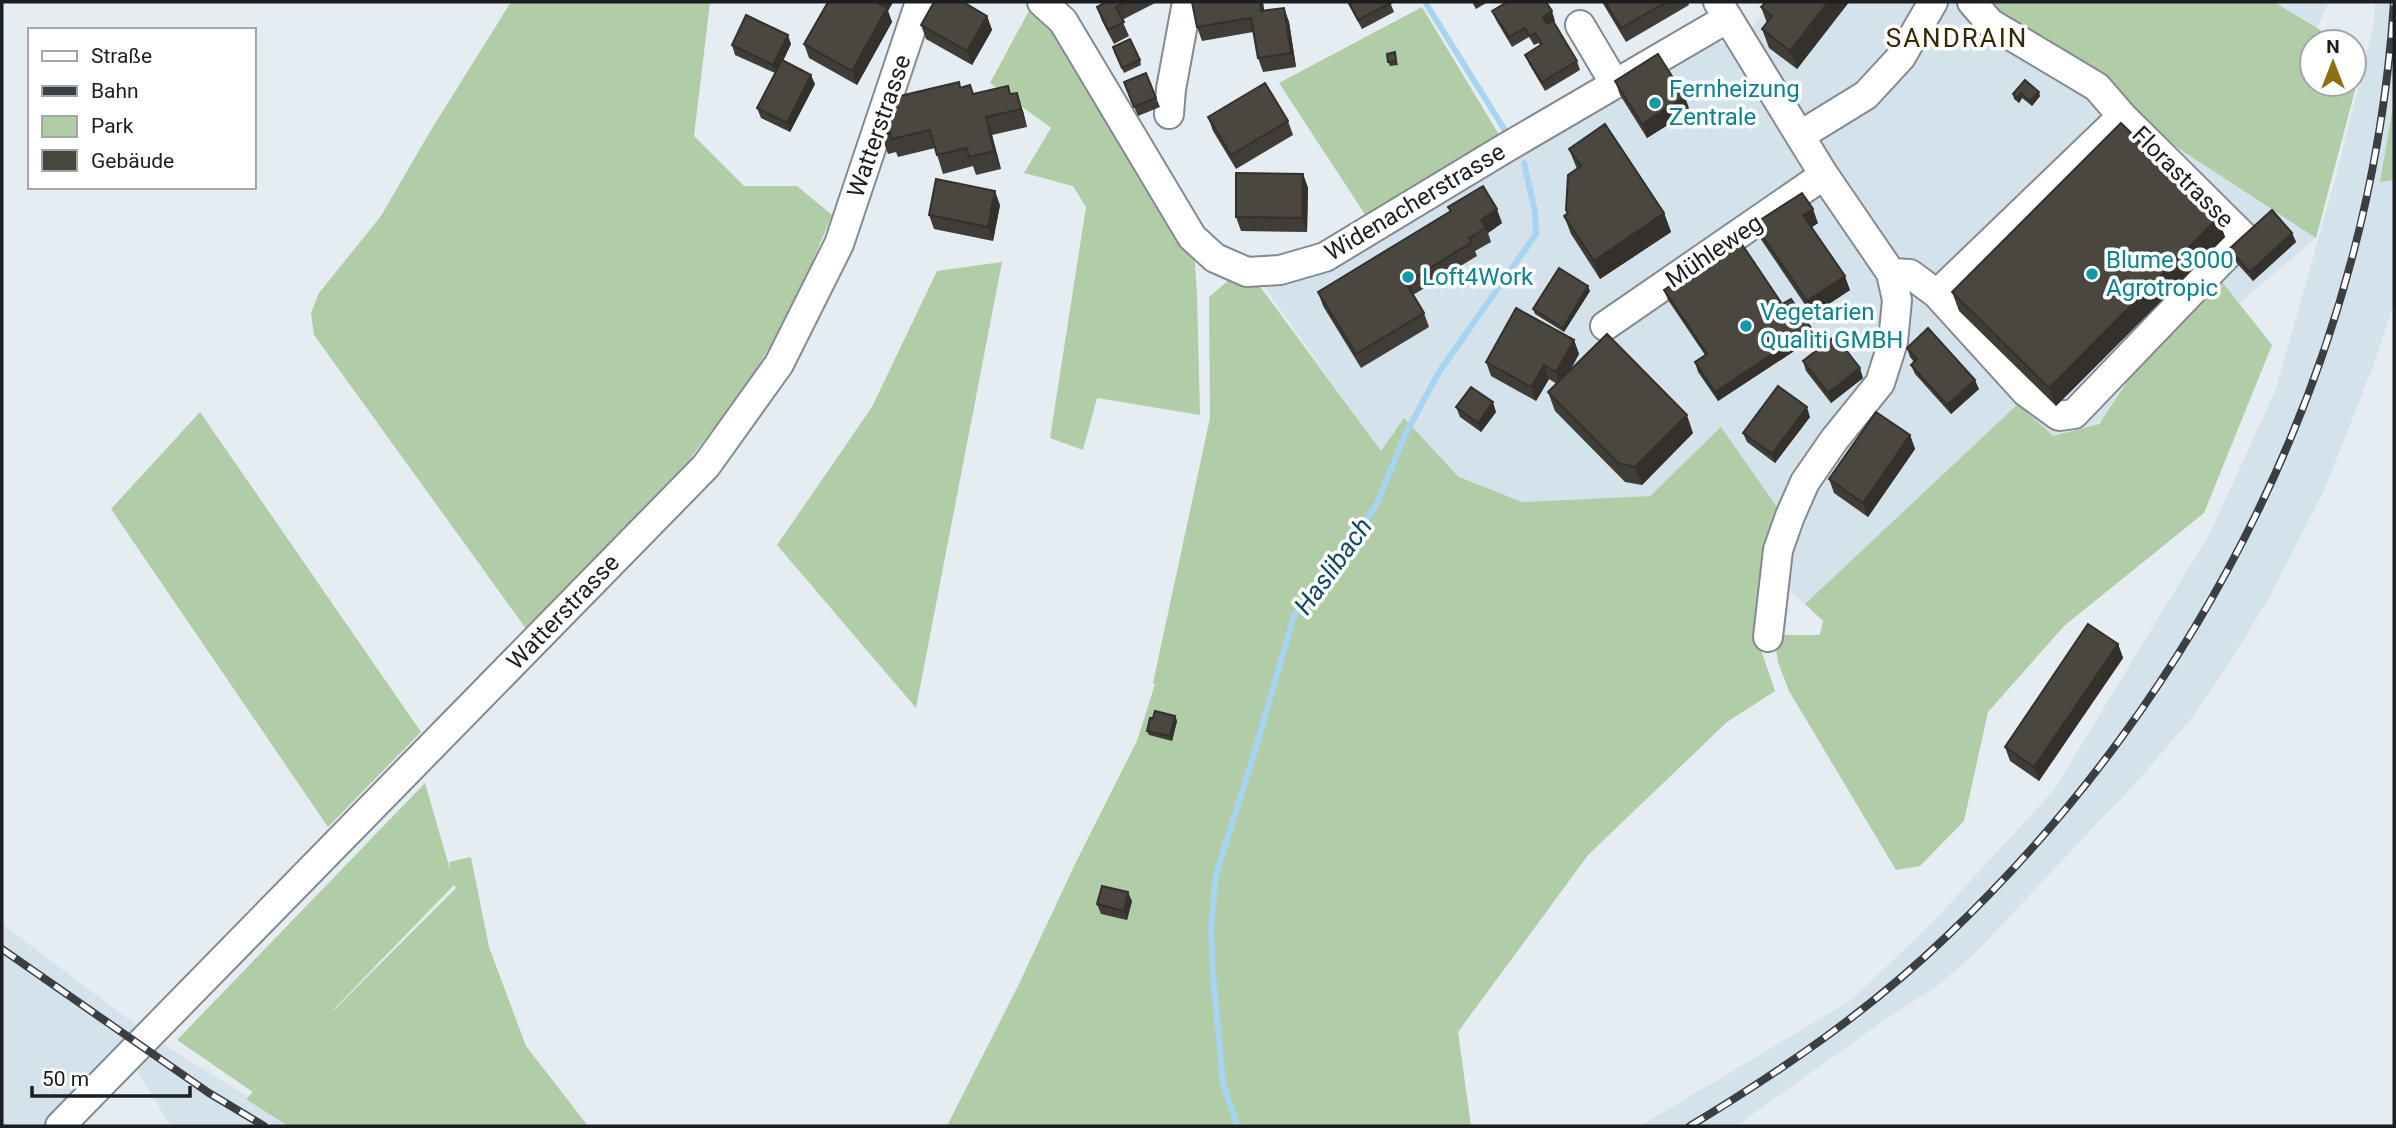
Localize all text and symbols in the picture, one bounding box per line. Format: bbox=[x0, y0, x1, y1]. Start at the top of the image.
district label: SANDRAIN bbox=[1886, 23, 2028, 53]
legend bbox=[28, 28, 256, 189]
north arrow bbox=[2298, 28, 2368, 98]
text: N bbox=[2326, 35, 2340, 58]
text: Straße bbox=[91, 44, 152, 68]
street label: Watterstrasse bbox=[842, 51, 916, 201]
place label: Fernheizung Zentrale bbox=[1669, 75, 1800, 131]
text: Bahn bbox=[91, 79, 139, 103]
marker: Fernheizung Zentrale bbox=[1647, 95, 1663, 111]
text: Park bbox=[91, 114, 134, 138]
street label: Florastrasse bbox=[2126, 120, 2240, 234]
street label: Widenacherstrasse bbox=[1320, 137, 1510, 267]
text: Gebäude bbox=[91, 149, 174, 173]
street label: Mühleweg bbox=[1660, 209, 1768, 293]
place label: Blume 3000 Agrotropic bbox=[2106, 246, 2234, 302]
place label: Loft4Work bbox=[1422, 263, 1534, 291]
marker: Blume 3000 Agrotropic bbox=[2084, 266, 2100, 282]
marker: Loft4Work bbox=[1400, 269, 1416, 285]
place label: Vegetarien Qualiti GMBH bbox=[1760, 298, 1903, 354]
marker: Vegetarien Qualiti GMBH bbox=[1738, 318, 1754, 334]
water label: Haslibach bbox=[1288, 512, 1378, 620]
street label: Watterstrasse bbox=[501, 549, 625, 675]
scale bar bbox=[32, 1054, 189, 1098]
text: 50 m bbox=[42, 1067, 89, 1091]

